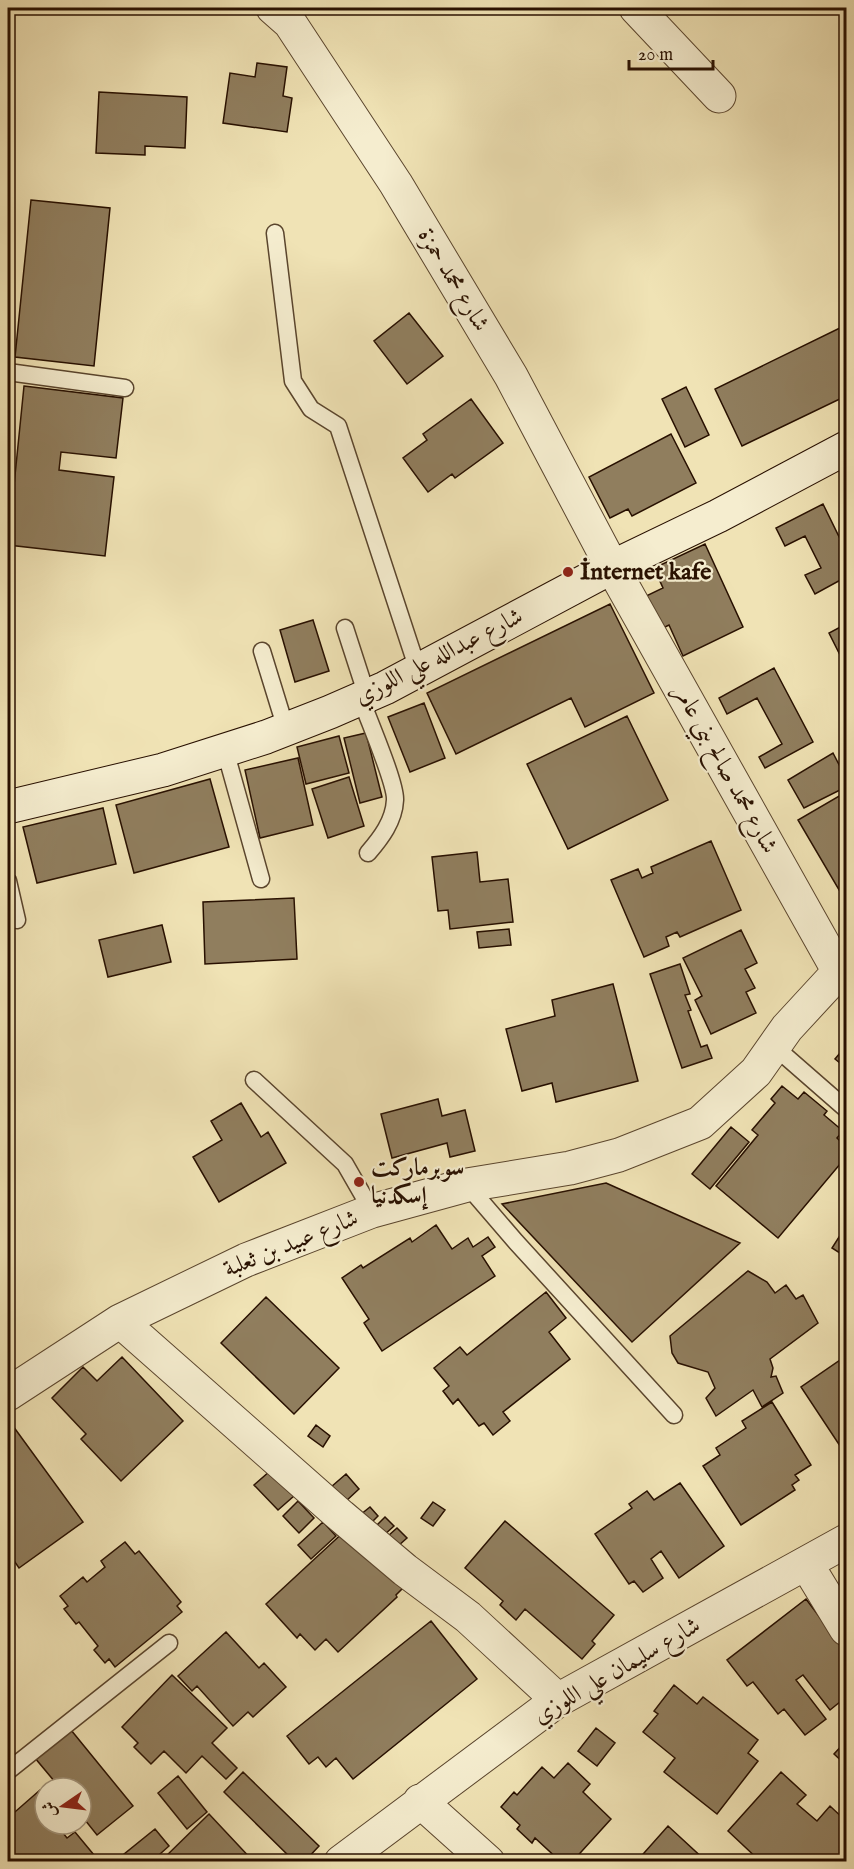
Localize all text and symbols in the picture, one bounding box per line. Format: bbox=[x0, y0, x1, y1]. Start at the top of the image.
scale bar bbox=[629, 33, 713, 71]
text: 20 m bbox=[638, 44, 673, 67]
street label: شارع محمد حمزة bbox=[407, 222, 496, 339]
place label: İnternet kafe bbox=[580, 557, 711, 588]
marker: İnternet kafe bbox=[561, 565, 575, 579]
street label: شارع عبدالله علي اللوزي bbox=[349, 601, 531, 718]
street label: شارع محمد صالح بني عامر bbox=[661, 679, 784, 862]
place label: سوبرماركت إسكدنيا bbox=[371, 1153, 464, 1212]
marker: سوبرماركت إسكدنيا bbox=[352, 1175, 366, 1189]
street label: شارع عبيد بن ثعلبة bbox=[219, 1203, 364, 1288]
street label: شارع سليمان علي اللوزي bbox=[528, 1610, 709, 1737]
north arrow bbox=[33, 1776, 93, 1836]
text: ش bbox=[39, 1799, 62, 1819]

